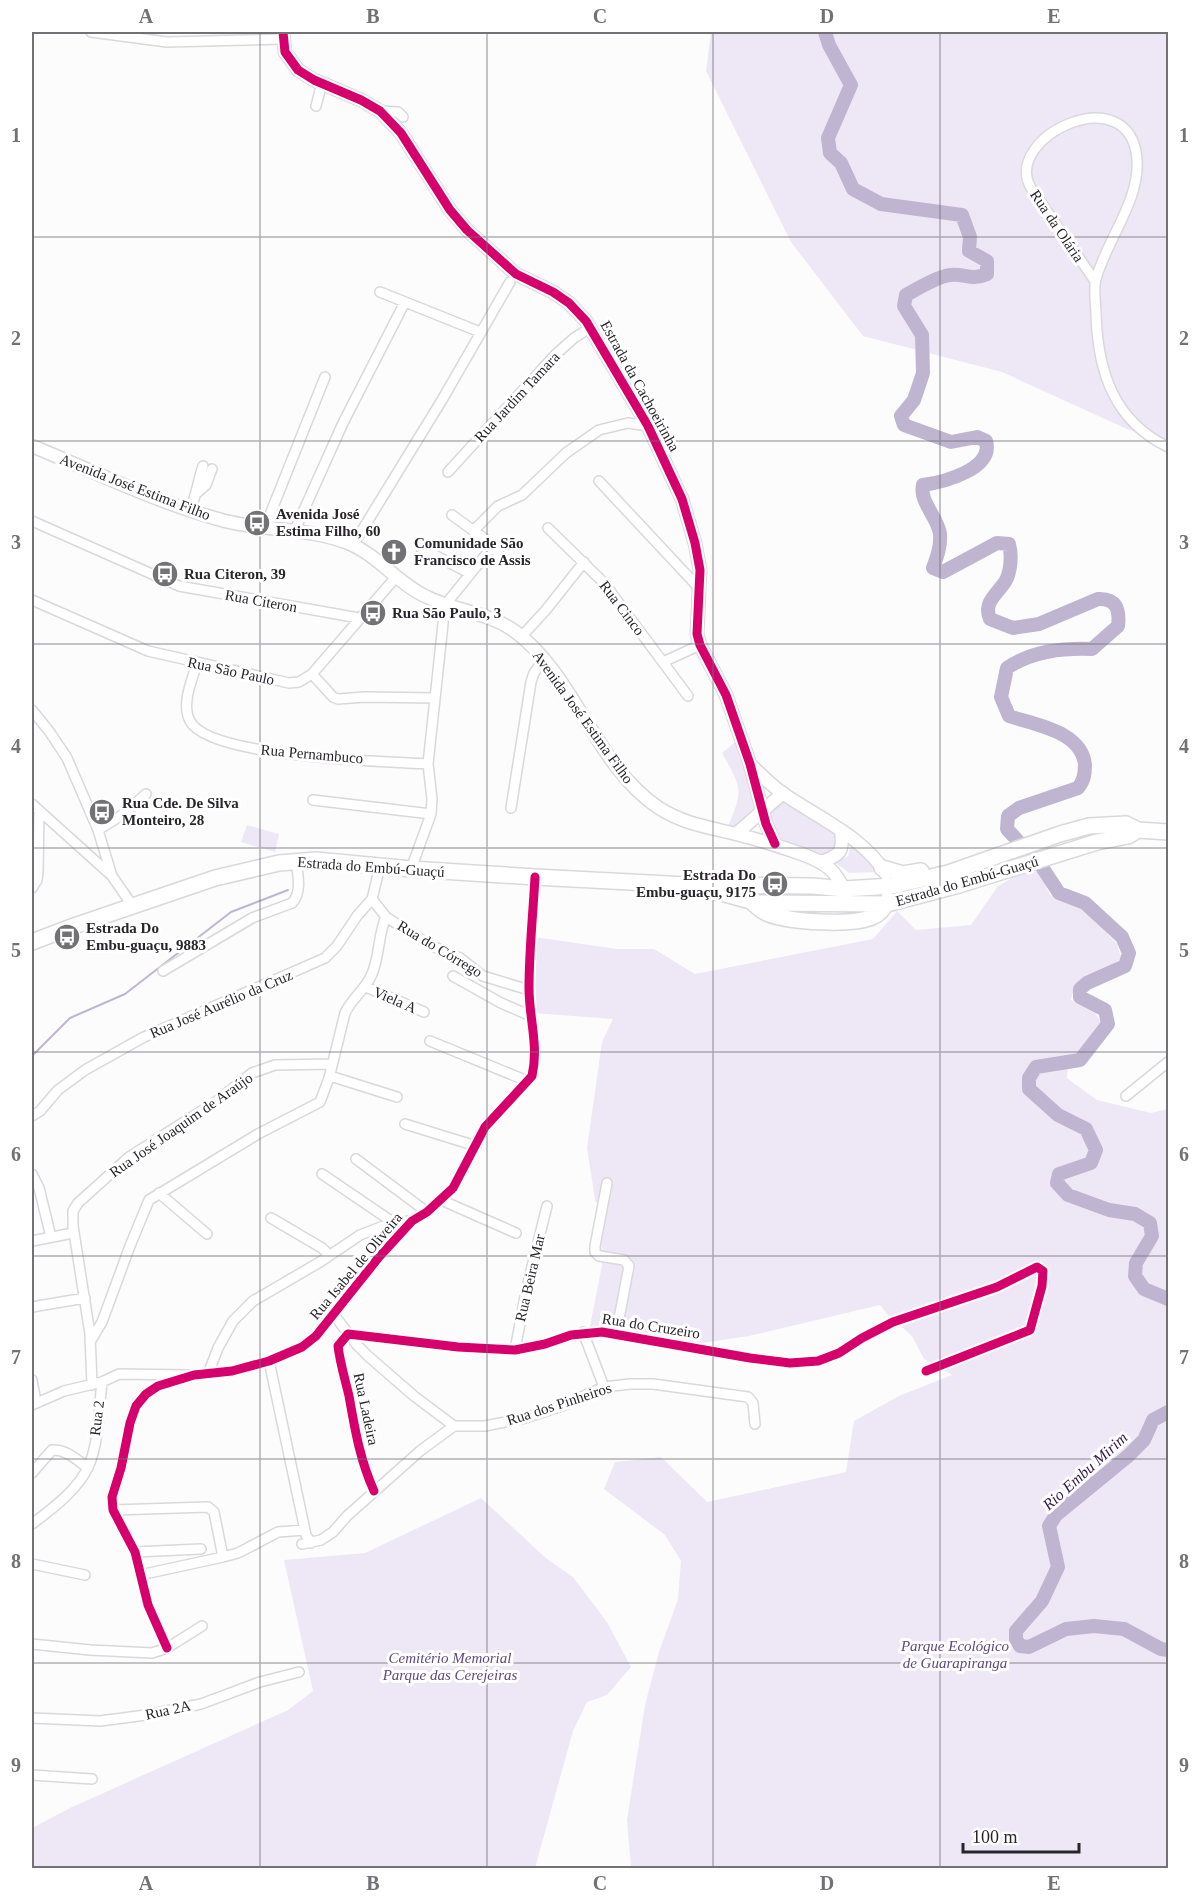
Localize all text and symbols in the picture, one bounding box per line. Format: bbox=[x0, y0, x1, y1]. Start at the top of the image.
text: A bbox=[139, 5, 154, 27]
text: B bbox=[366, 5, 380, 27]
text: C bbox=[593, 5, 607, 27]
text: D bbox=[820, 5, 834, 27]
text: E bbox=[1047, 5, 1061, 27]
text: 1 bbox=[11, 124, 21, 146]
text: 1 bbox=[1179, 124, 1189, 146]
street label: Rua da Olária bbox=[1027, 187, 1087, 265]
street label: Estrada da Cachoeirinha bbox=[597, 318, 683, 454]
text: 2 bbox=[11, 327, 21, 349]
text: 2 bbox=[1179, 327, 1189, 349]
street label: Rua Jardim Tamara bbox=[471, 349, 563, 445]
street label: Avenida José Estima Filho bbox=[57, 451, 213, 523]
place label: Avenida José Estima Filho, 60 bbox=[276, 506, 381, 539]
bus stop icon: Avenida José Estima Filho, 60 bbox=[242, 508, 272, 538]
text: 3 bbox=[11, 531, 21, 553]
text: 3 bbox=[1179, 531, 1189, 553]
place label: Comunidade São Francisco de Assis bbox=[414, 535, 531, 568]
church icon: Comunidade São Francisco de Assis bbox=[379, 537, 409, 567]
bus stop icon: Rua Citeron, 39 bbox=[150, 559, 180, 589]
place label: Rua Citeron, 39 bbox=[184, 566, 286, 582]
street label: Rua Cinco bbox=[596, 578, 648, 638]
street label: Rua Citeron bbox=[224, 587, 299, 615]
bus stop icon: Rua São Paulo, 3 bbox=[358, 598, 388, 628]
place label: Rua São Paulo, 3 bbox=[392, 605, 501, 621]
street label: Avenida José Estima Filho bbox=[529, 648, 637, 786]
street label: Rua São Paulo bbox=[186, 654, 276, 688]
text: 4 bbox=[11, 735, 21, 757]
text: 4 bbox=[1179, 735, 1189, 757]
street label: Rua Pernambuco bbox=[260, 742, 364, 766]
place label: Rua Cde. De Silva Monteiro, 28 bbox=[122, 795, 239, 828]
bus stop icon: Rua Cde. De Silva Monteiro, 28 bbox=[87, 797, 117, 827]
street label: Estrada do Embú-Guaçú bbox=[894, 853, 1041, 909]
street label: Estrada do Embú-Guaçú bbox=[297, 854, 446, 880]
place label: Estrada Do Embu-guaçu, 9175 bbox=[636, 867, 756, 900]
bus stop icon: Estrada Do Embu-guaçu, 9175 bbox=[760, 869, 790, 899]
street label: Rua do Córrego bbox=[395, 917, 485, 981]
place label: Estrada Do Embu-guaçu, 9883 bbox=[86, 920, 206, 953]
bus stop icon: Estrada Do Embu-guaçu, 9883 bbox=[52, 922, 82, 952]
text: 5 bbox=[11, 939, 21, 961]
text: 5 bbox=[1179, 939, 1189, 961]
street label: Rua José Aurélio da Cruz bbox=[147, 967, 295, 1041]
street label: Viela A bbox=[371, 984, 419, 1016]
street label: Rua José Joaquim de Araújo bbox=[106, 1069, 256, 1181]
text: 6 bbox=[11, 1143, 21, 1165]
text: 6 bbox=[1179, 1143, 1189, 1165]
street label: Rua Isabel de Oliveira bbox=[307, 1209, 406, 1323]
street label: Rua Beira Mar bbox=[512, 1233, 548, 1323]
street label: Rua do Cruzeiro bbox=[601, 1310, 701, 1342]
text: 7 bbox=[11, 1346, 21, 1368]
text: 7 bbox=[1179, 1346, 1189, 1368]
street label: Rua Ladeira bbox=[351, 1371, 382, 1447]
street label: Rua dos Pinheiros bbox=[505, 1379, 614, 1428]
street label: Rua 2 bbox=[87, 1399, 107, 1437]
water label: Rio Embu Mirim bbox=[1039, 1429, 1131, 1514]
text: 8 bbox=[11, 1550, 21, 1572]
text: 8 bbox=[1179, 1550, 1189, 1572]
park label: Parque Ecológico de Guarapiranga bbox=[900, 1638, 1010, 1671]
park label: Cemitério Memorial Parque das Cerejeiras bbox=[382, 1650, 518, 1683]
street label: Rua 2A bbox=[144, 1697, 192, 1723]
text: 9 bbox=[11, 1754, 21, 1776]
text: 9 bbox=[1179, 1754, 1189, 1776]
scale bar bbox=[963, 1816, 1078, 1854]
text: 100 m bbox=[972, 1827, 1018, 1847]
text: A bbox=[139, 1872, 154, 1894]
text: B bbox=[366, 1872, 380, 1894]
text: C bbox=[593, 1872, 607, 1894]
text: D bbox=[820, 1872, 834, 1894]
text: E bbox=[1047, 1872, 1061, 1894]

